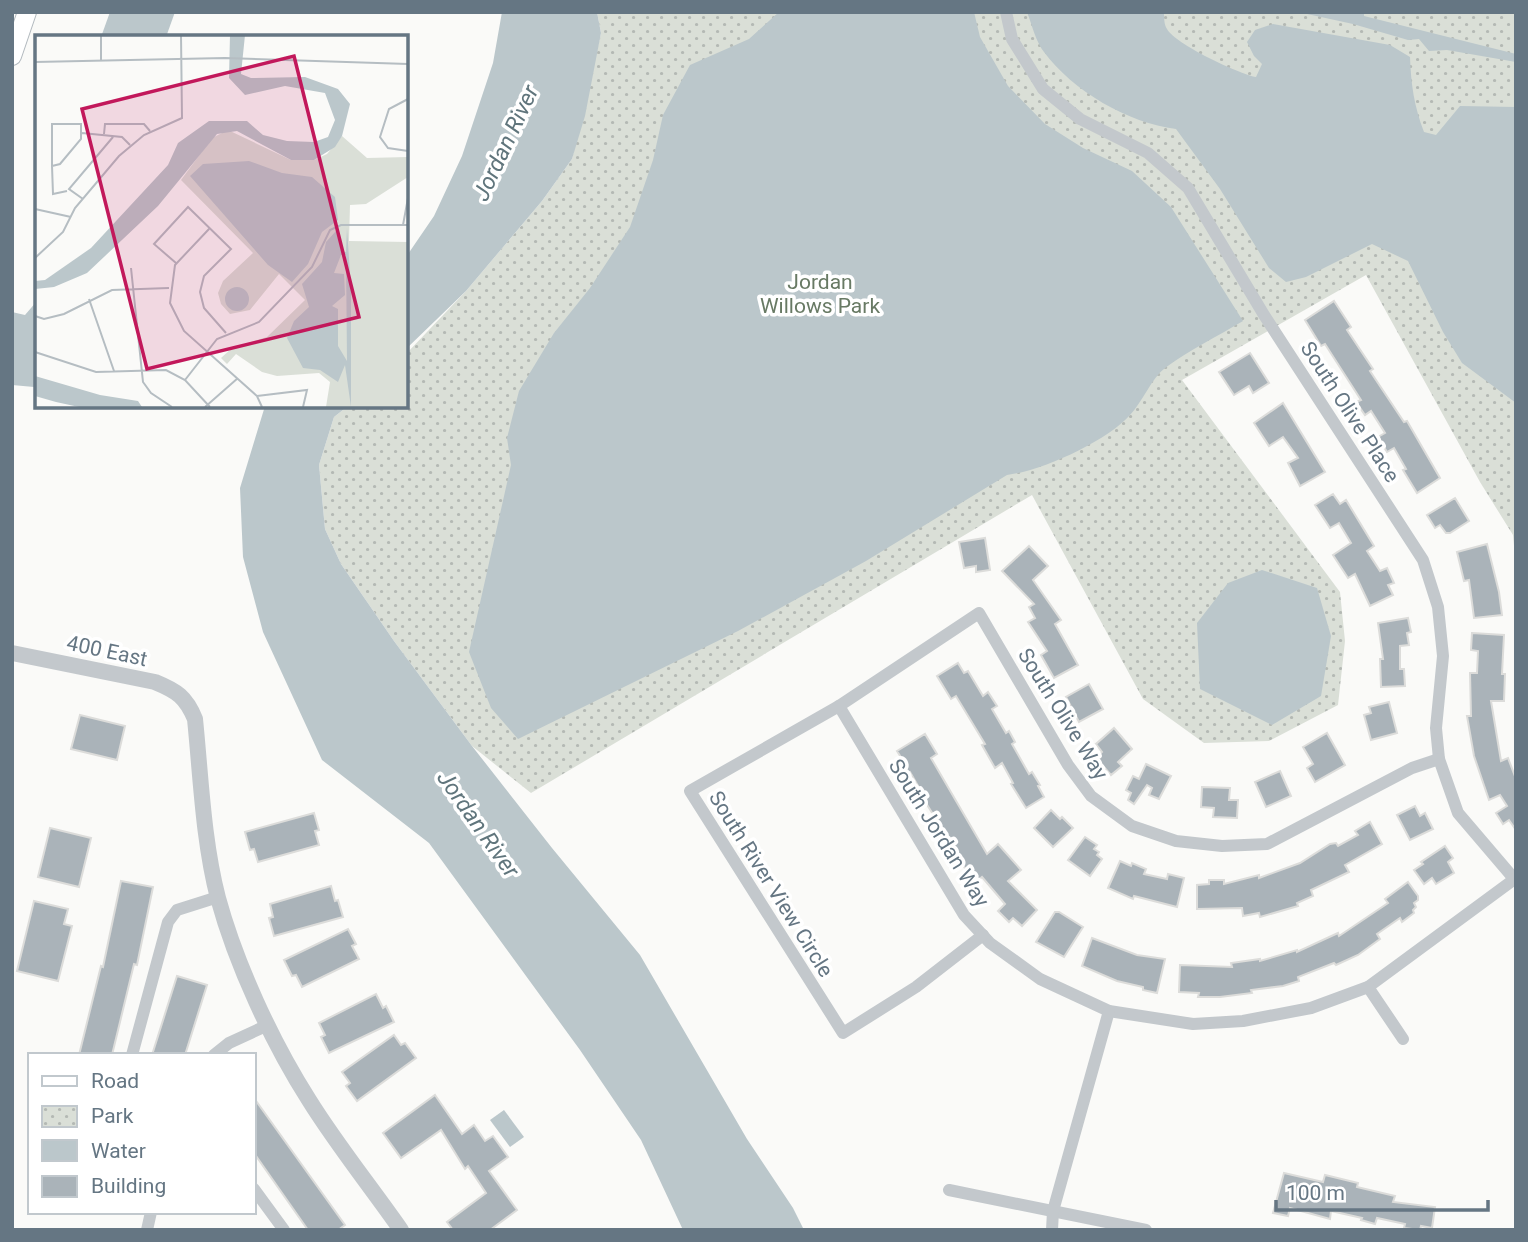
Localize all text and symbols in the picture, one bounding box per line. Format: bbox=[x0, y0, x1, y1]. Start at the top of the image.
inset map bbox=[35, 35, 408, 408]
water label: Jordan River bbox=[468, 80, 545, 205]
park label: Jordan Willows Park bbox=[760, 270, 880, 318]
street label: South Olive Place bbox=[1296, 337, 1404, 487]
street label: 400 East bbox=[65, 631, 150, 671]
street label: South Olive Way bbox=[1013, 644, 1113, 784]
street label: South Jordan Way bbox=[884, 755, 994, 911]
water label: Jordan River bbox=[431, 765, 526, 884]
street label: South River View Circle bbox=[704, 787, 838, 981]
legend bbox=[28, 1053, 256, 1214]
text: Road bbox=[91, 1069, 139, 1093]
text: Park bbox=[91, 1104, 134, 1128]
text: Water bbox=[91, 1139, 146, 1163]
scale bar bbox=[1276, 1168, 1488, 1212]
text: Building bbox=[91, 1174, 166, 1198]
text: 100 m bbox=[1286, 1181, 1345, 1205]

